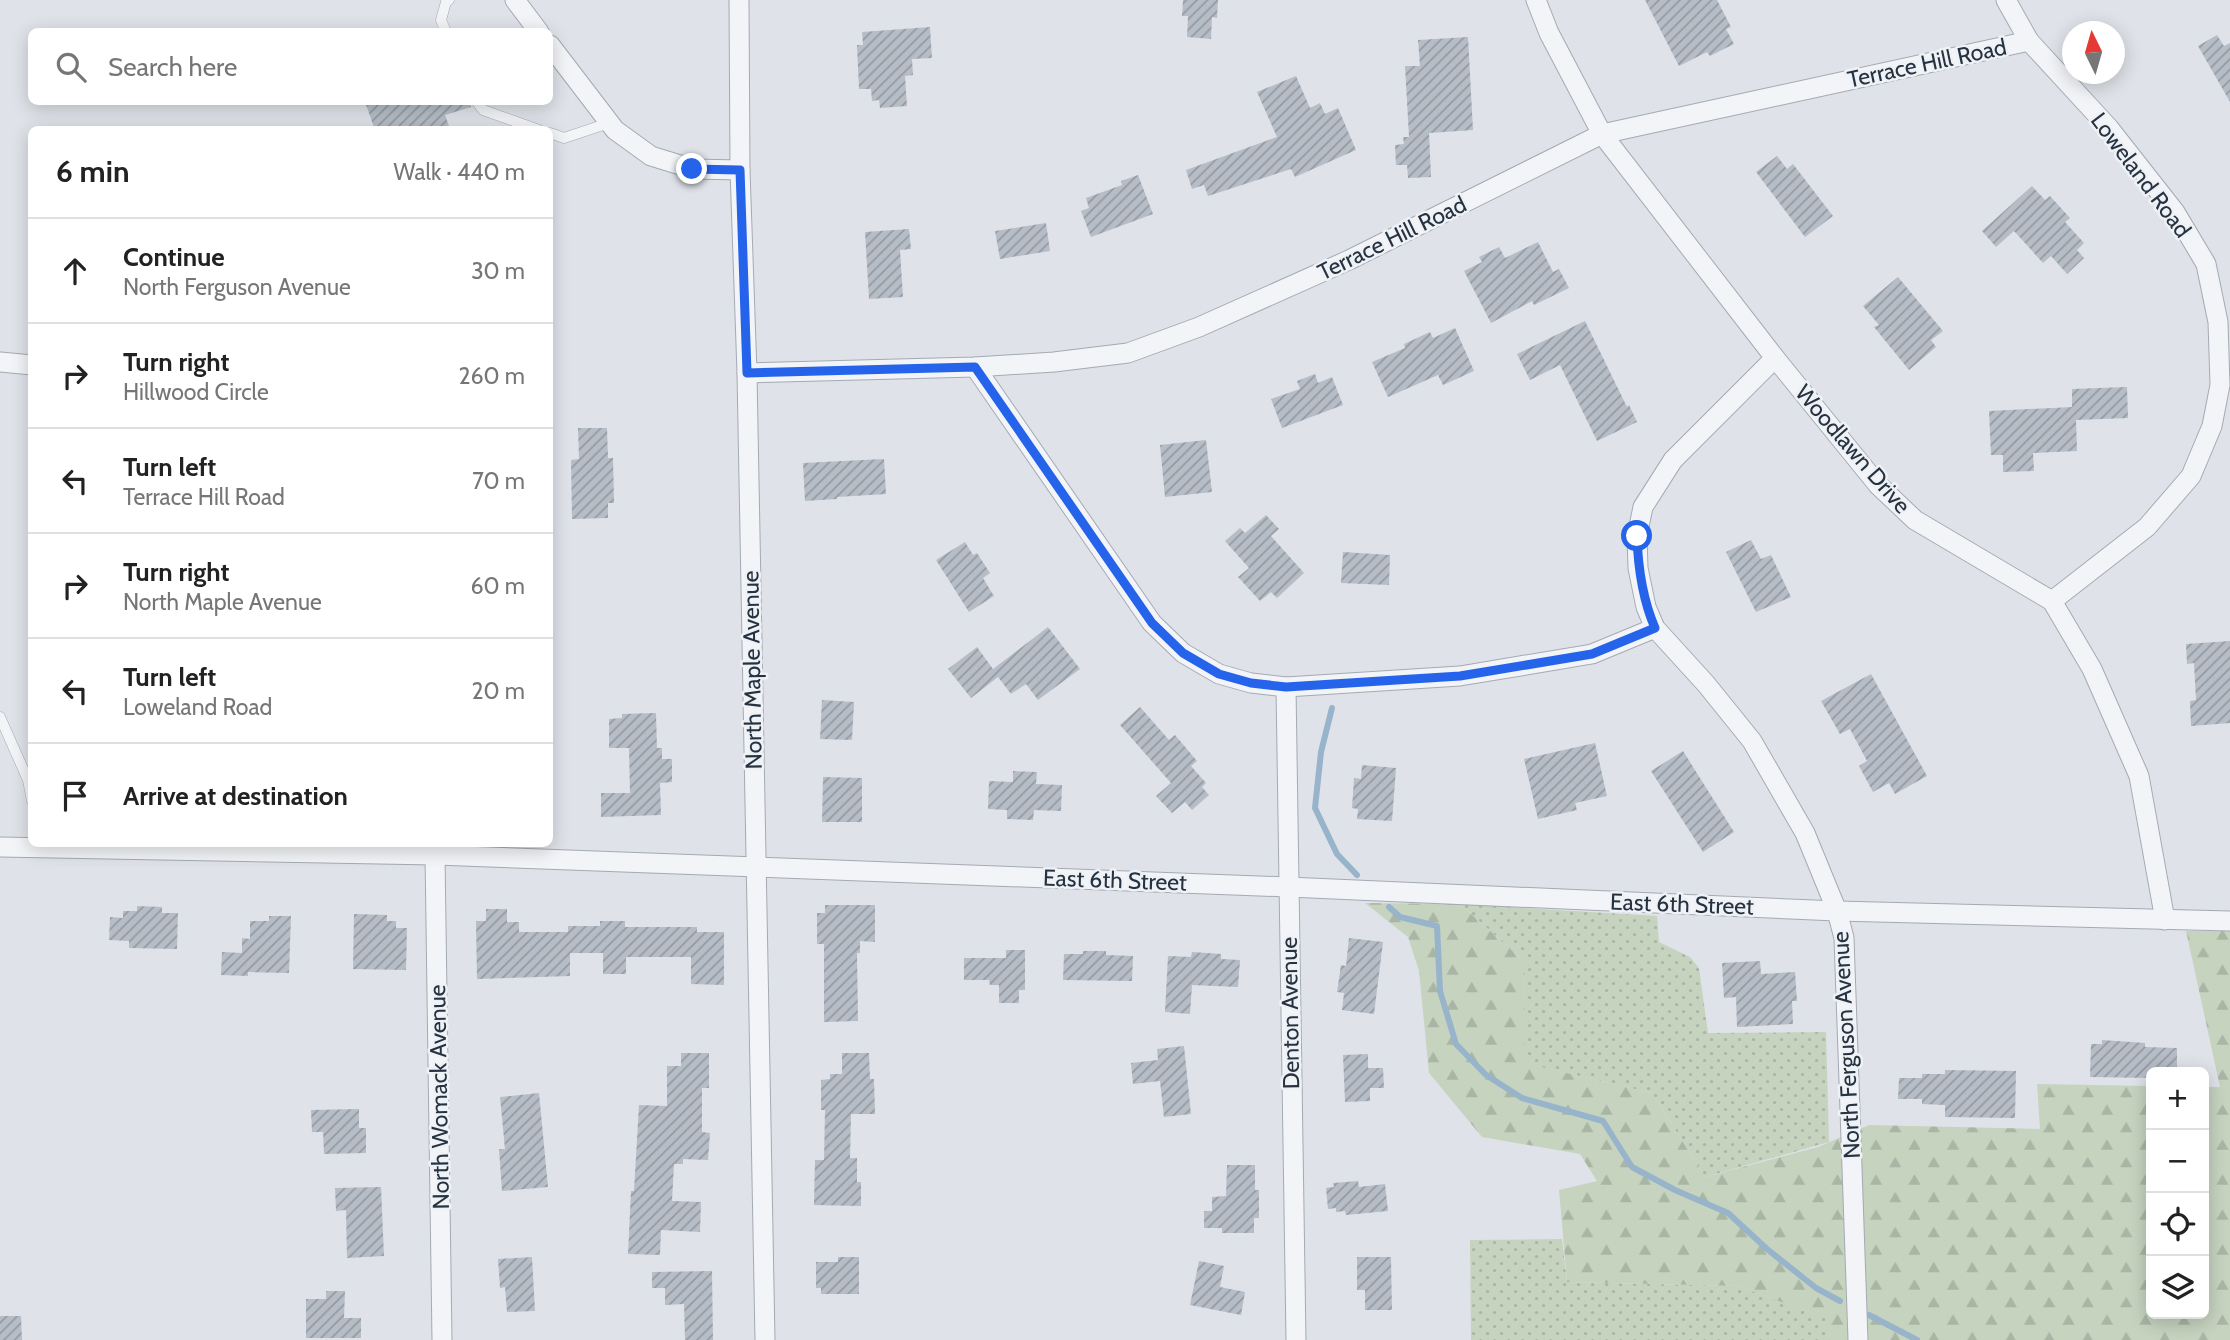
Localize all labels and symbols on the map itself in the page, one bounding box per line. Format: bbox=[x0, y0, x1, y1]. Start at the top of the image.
north arrow bbox=[2062, 21, 2125, 84]
street label: Terrace Hill Road bbox=[1845, 32, 2009, 94]
street label: Loweland Road bbox=[2085, 107, 2197, 243]
route end bbox=[676, 153, 707, 184]
street label: Terrace Hill Road bbox=[1313, 190, 1471, 286]
street label: Woodlawn Drive bbox=[1789, 379, 1917, 519]
route start bbox=[1621, 520, 1652, 551]
street label: North Maple Avenue bbox=[736, 570, 768, 770]
street label: East 6th Street bbox=[1043, 863, 1188, 897]
street label: East 6th Street bbox=[1610, 887, 1755, 921]
street label: North Ferguson Avenue bbox=[1826, 930, 1866, 1159]
street label: Denton Avenue bbox=[1275, 936, 1305, 1089]
street label: North Womack Avenue bbox=[423, 984, 455, 1210]

